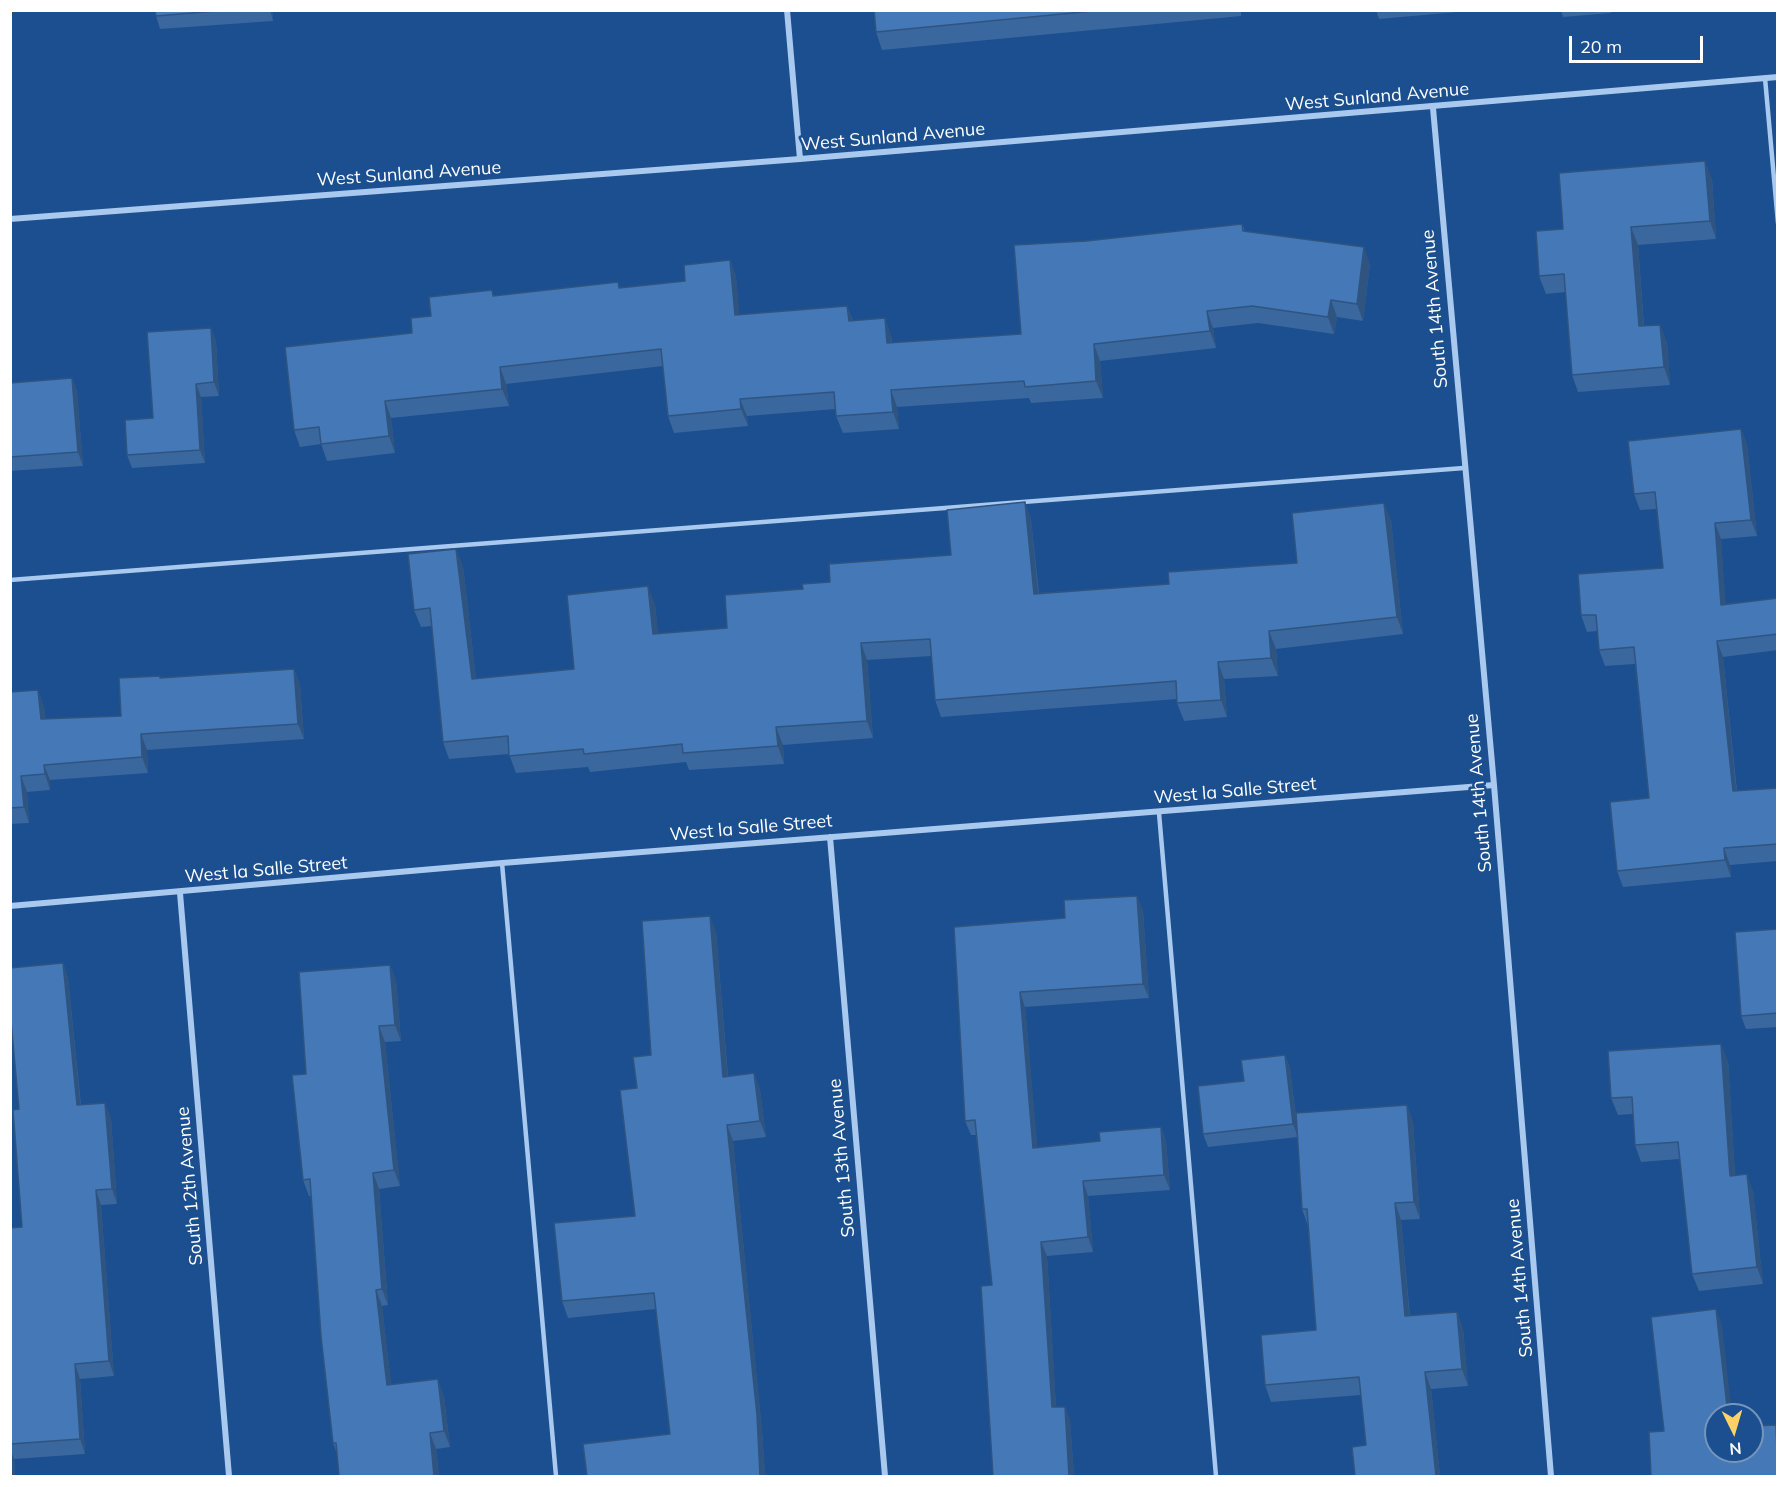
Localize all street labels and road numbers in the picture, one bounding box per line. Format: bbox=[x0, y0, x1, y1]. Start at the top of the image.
street label: West Sunland Avenue bbox=[1284, 78, 1470, 116]
street label: West Sunland Avenue bbox=[800, 118, 986, 156]
street label: West Sunland Avenue bbox=[316, 157, 502, 191]
street label: South 14th Avenue bbox=[1417, 229, 1453, 389]
street label: South 14th Avenue bbox=[1461, 713, 1497, 873]
street label: West la Salle Street bbox=[1153, 773, 1317, 809]
street label: West la Salle Street bbox=[669, 810, 833, 846]
street label: West la Salle Street bbox=[184, 852, 348, 888]
street label: South 13th Avenue bbox=[824, 1078, 860, 1238]
street label: South 12th Avenue bbox=[172, 1106, 208, 1266]
street label: South 14th Avenue bbox=[1502, 1198, 1538, 1358]

